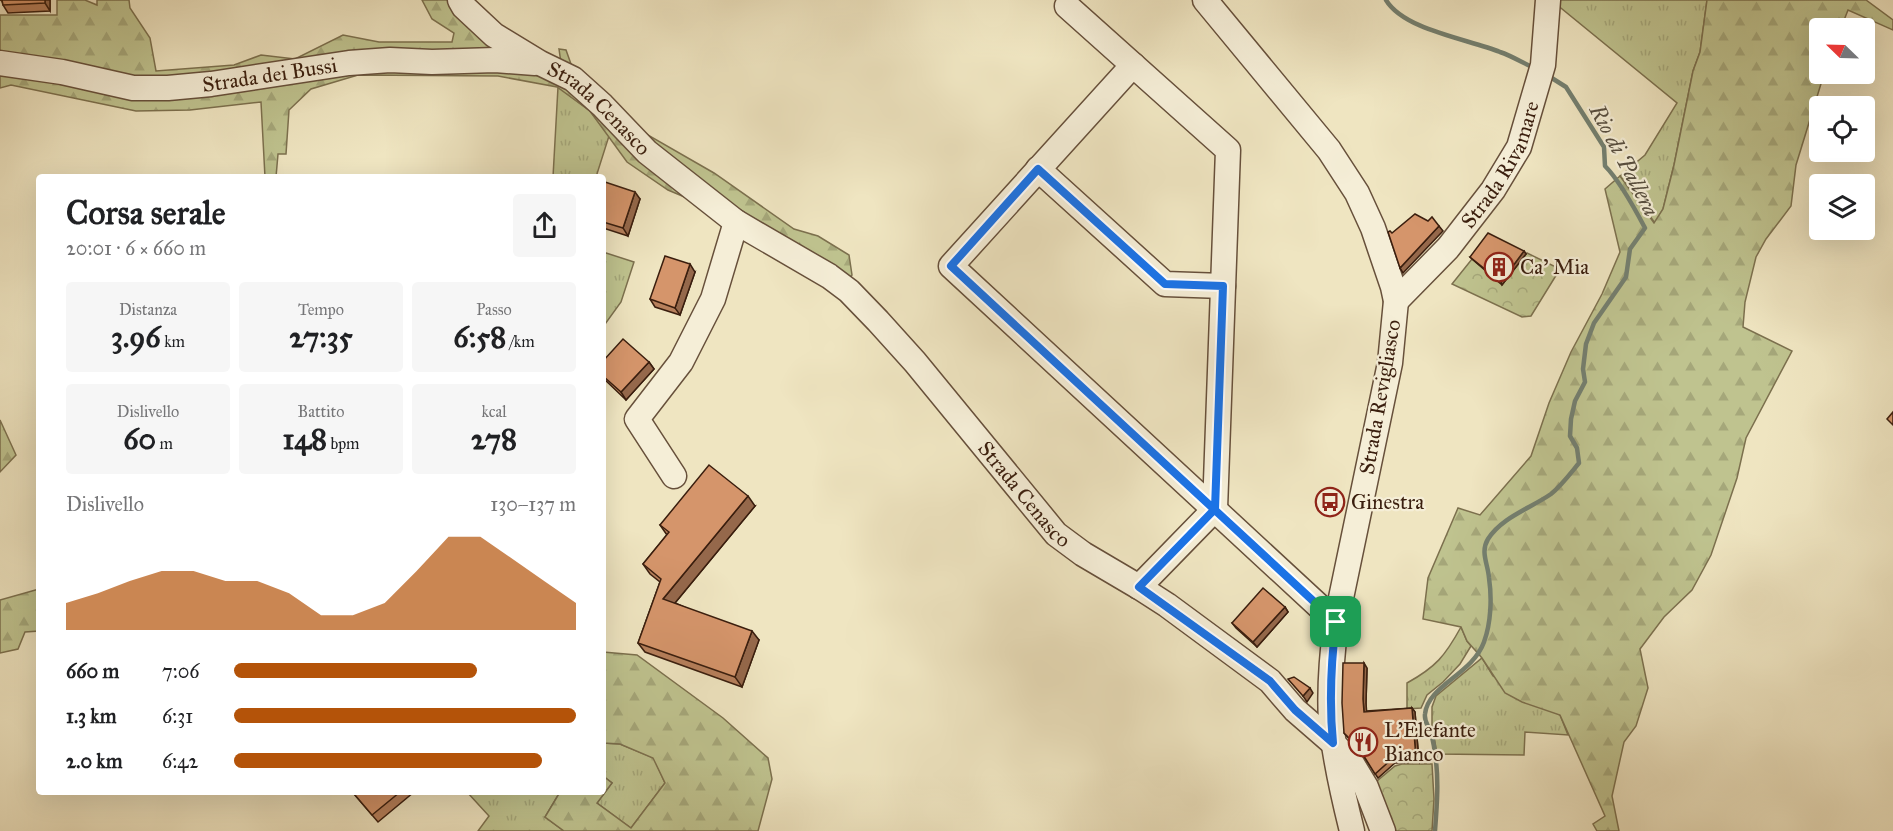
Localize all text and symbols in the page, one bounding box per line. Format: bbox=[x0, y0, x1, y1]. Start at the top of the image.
north arrow bbox=[1809, 18, 1875, 84]
map controls bbox=[1809, 18, 1875, 240]
street label: Strada dei Bussi bbox=[201, 52, 339, 98]
street label: Strada Cenasco bbox=[543, 56, 656, 161]
button: locate bbox=[1809, 96, 1875, 162]
street label: Strada Rivamare bbox=[1455, 98, 1545, 233]
water label: Rio di Pallera bbox=[1583, 99, 1665, 221]
button: layers bbox=[1809, 174, 1875, 240]
text: Corsa serale bbox=[66, 193, 225, 233]
button: share bbox=[513, 194, 576, 257]
text: 20:01 · 6 × 660 m bbox=[66, 236, 206, 260]
building icon: Ca' Mia bbox=[1483, 251, 1515, 283]
place label: Ca' Mia bbox=[1520, 254, 1589, 280]
text: Distanza bbox=[119, 300, 177, 319]
text: Tempo bbox=[298, 300, 344, 319]
text: Passo bbox=[476, 300, 512, 319]
street label: Strada Revigliasco bbox=[1354, 317, 1406, 476]
text: 3.96 bbox=[111, 319, 161, 355]
text: 27:35 bbox=[289, 319, 353, 355]
text: 6:58 bbox=[453, 319, 506, 355]
text: km bbox=[161, 332, 185, 351]
text: /km bbox=[506, 332, 535, 351]
text: Dislivello bbox=[117, 402, 179, 421]
text: Battito bbox=[298, 402, 344, 421]
text: kcal bbox=[481, 402, 507, 421]
text: 60 bbox=[123, 421, 156, 457]
text: 148 bbox=[282, 421, 327, 457]
text: 278 bbox=[471, 421, 517, 457]
text: m bbox=[156, 434, 173, 453]
text: bpm bbox=[327, 434, 360, 453]
street label: Strada Cenasco bbox=[972, 436, 1076, 553]
bus stop icon: Ginestra bbox=[1314, 486, 1346, 518]
place label: Ginestra bbox=[1351, 489, 1424, 515]
text: Dislivello bbox=[66, 492, 144, 516]
text: 130–137 m bbox=[490, 492, 576, 516]
pin bbox=[1310, 596, 1361, 647]
icon: arrive bbox=[1319, 605, 1352, 638]
text: 660 m bbox=[66, 659, 119, 683]
text: 7:06 bbox=[162, 659, 200, 683]
text: 1.3 km bbox=[66, 704, 116, 728]
text: 6:31 bbox=[162, 704, 193, 728]
place label: L'Elefante Bianco bbox=[1384, 717, 1476, 767]
restaurant icon: L'Elefante Bianco bbox=[1347, 726, 1379, 758]
text: 2.0 km bbox=[66, 749, 122, 773]
text: 6:42 bbox=[162, 749, 198, 773]

